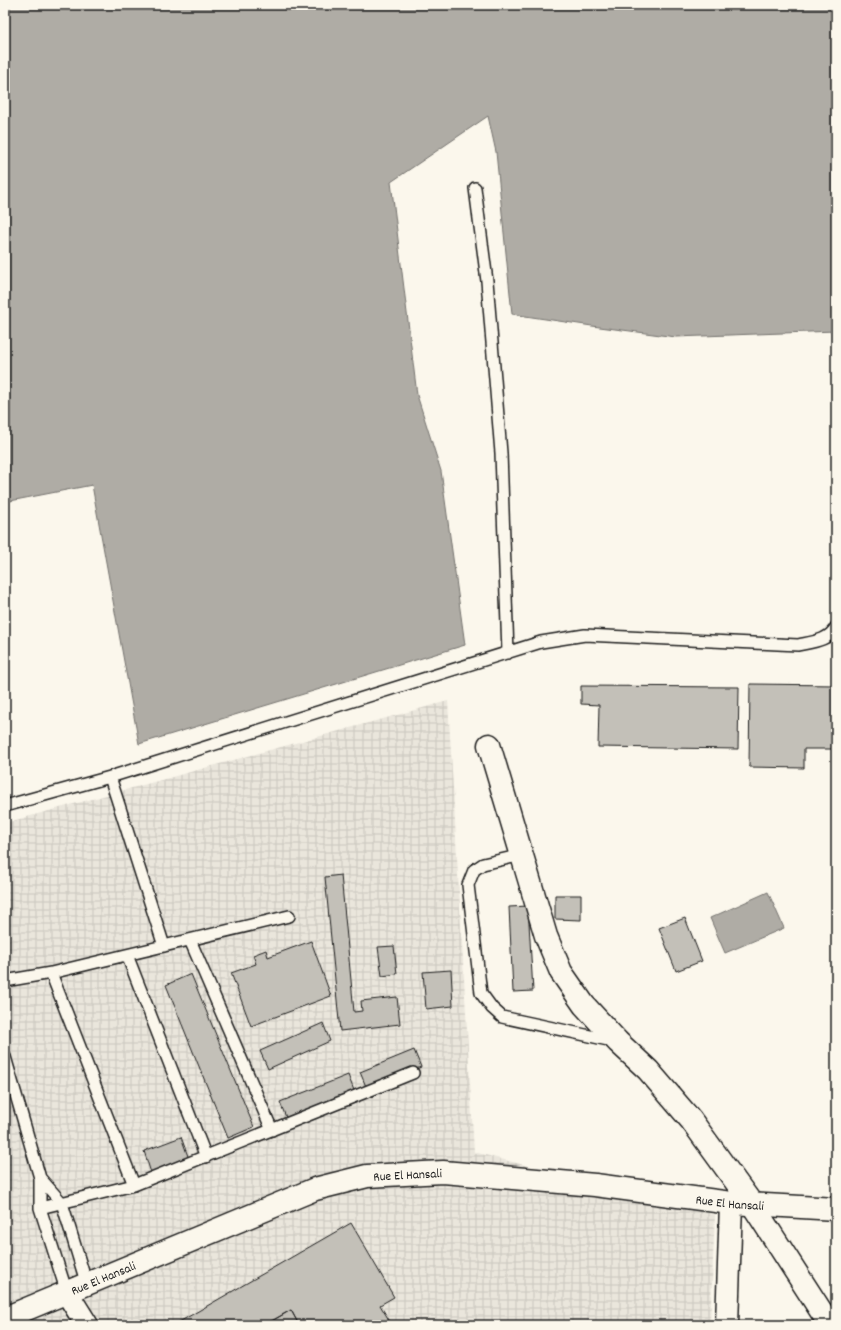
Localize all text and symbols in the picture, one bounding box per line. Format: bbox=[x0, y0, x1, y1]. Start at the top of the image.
street label: Rue El Hansali bbox=[373, 1165, 443, 1188]
street label: Rue El Hansali bbox=[694, 1191, 765, 1217]
street label: Rue El Hansali bbox=[69, 1257, 140, 1302]

